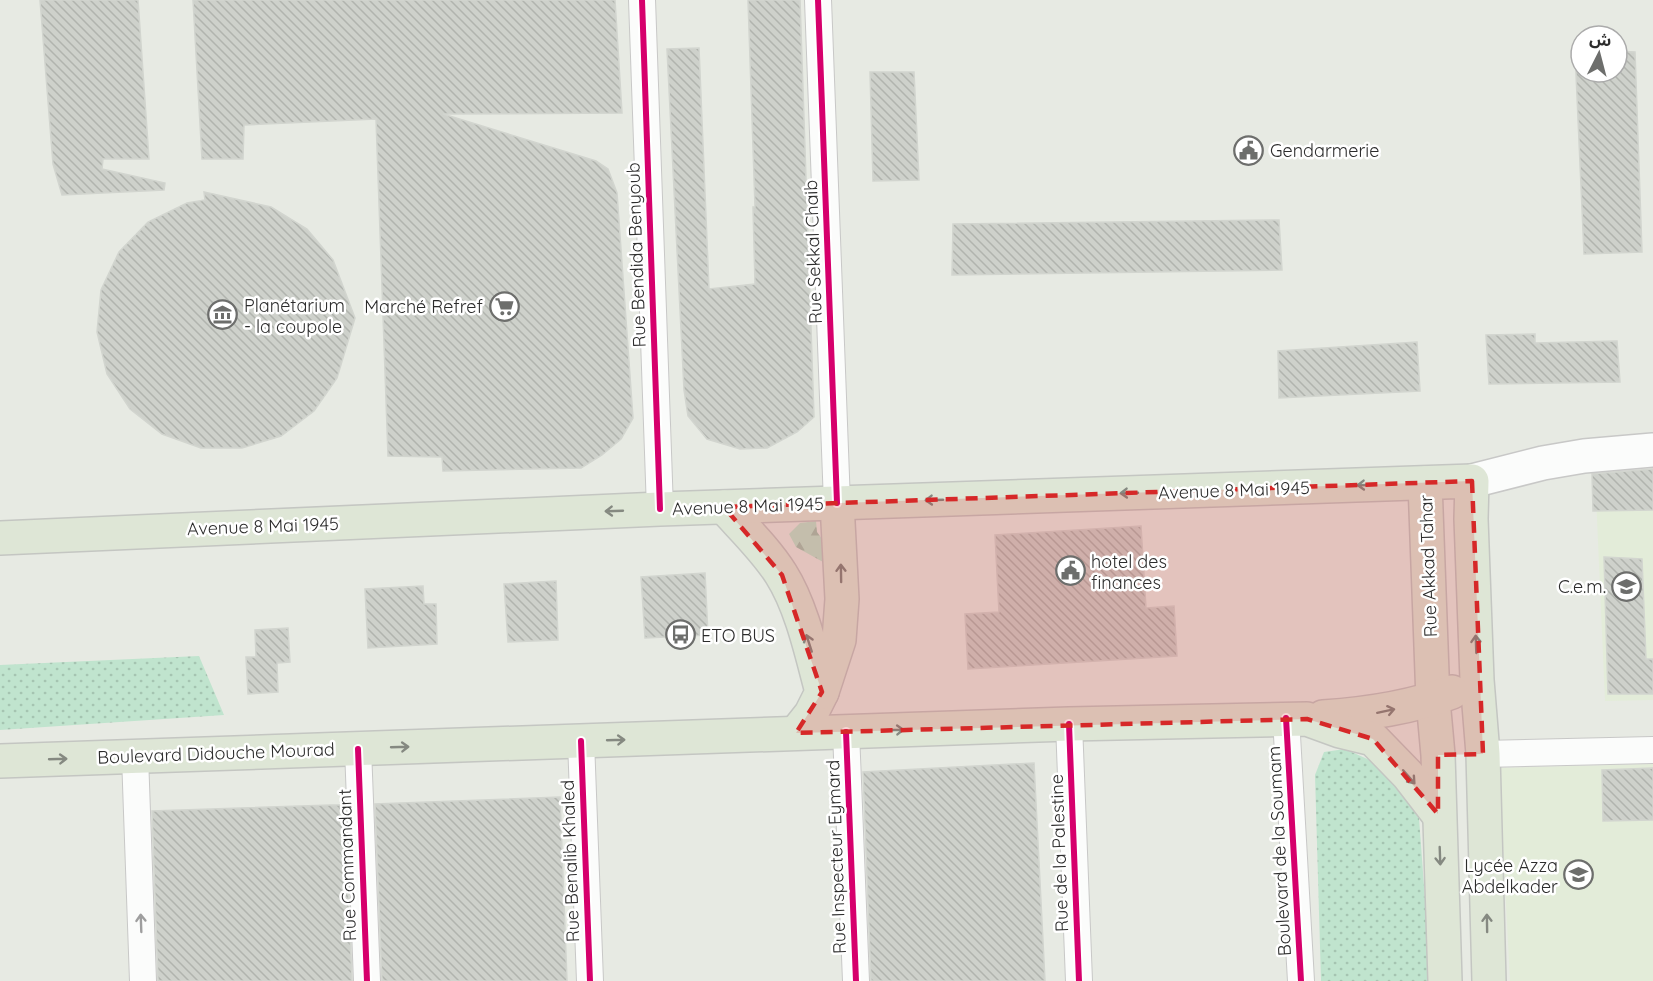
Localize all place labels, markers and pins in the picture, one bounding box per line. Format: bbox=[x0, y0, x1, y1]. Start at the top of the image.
public building icon: Gendarmerie bbox=[1233, 134, 1265, 166]
place label: Gendarmerie bbox=[1270, 139, 1379, 162]
supermarket icon: Marché Refref bbox=[488, 290, 520, 322]
place label: Planétarium - la coupole bbox=[244, 294, 345, 338]
place label: Marché Refref bbox=[364, 295, 484, 318]
museum icon: Planétarium - la coupole bbox=[207, 299, 239, 331]
place label: hotel des finances bbox=[1091, 550, 1167, 594]
public building icon: hotel des finances bbox=[1054, 555, 1086, 587]
school or university icon: C.e.m. bbox=[1611, 570, 1643, 602]
place label: C.e.m. bbox=[1558, 575, 1606, 598]
bus stop icon: ETO BUS bbox=[664, 619, 696, 651]
place label: ETO BUS bbox=[701, 624, 775, 647]
place label: Lycée Azza Abdelkader bbox=[1462, 854, 1558, 898]
school or university icon: Lycée Azza Abdelkader bbox=[1563, 859, 1595, 891]

